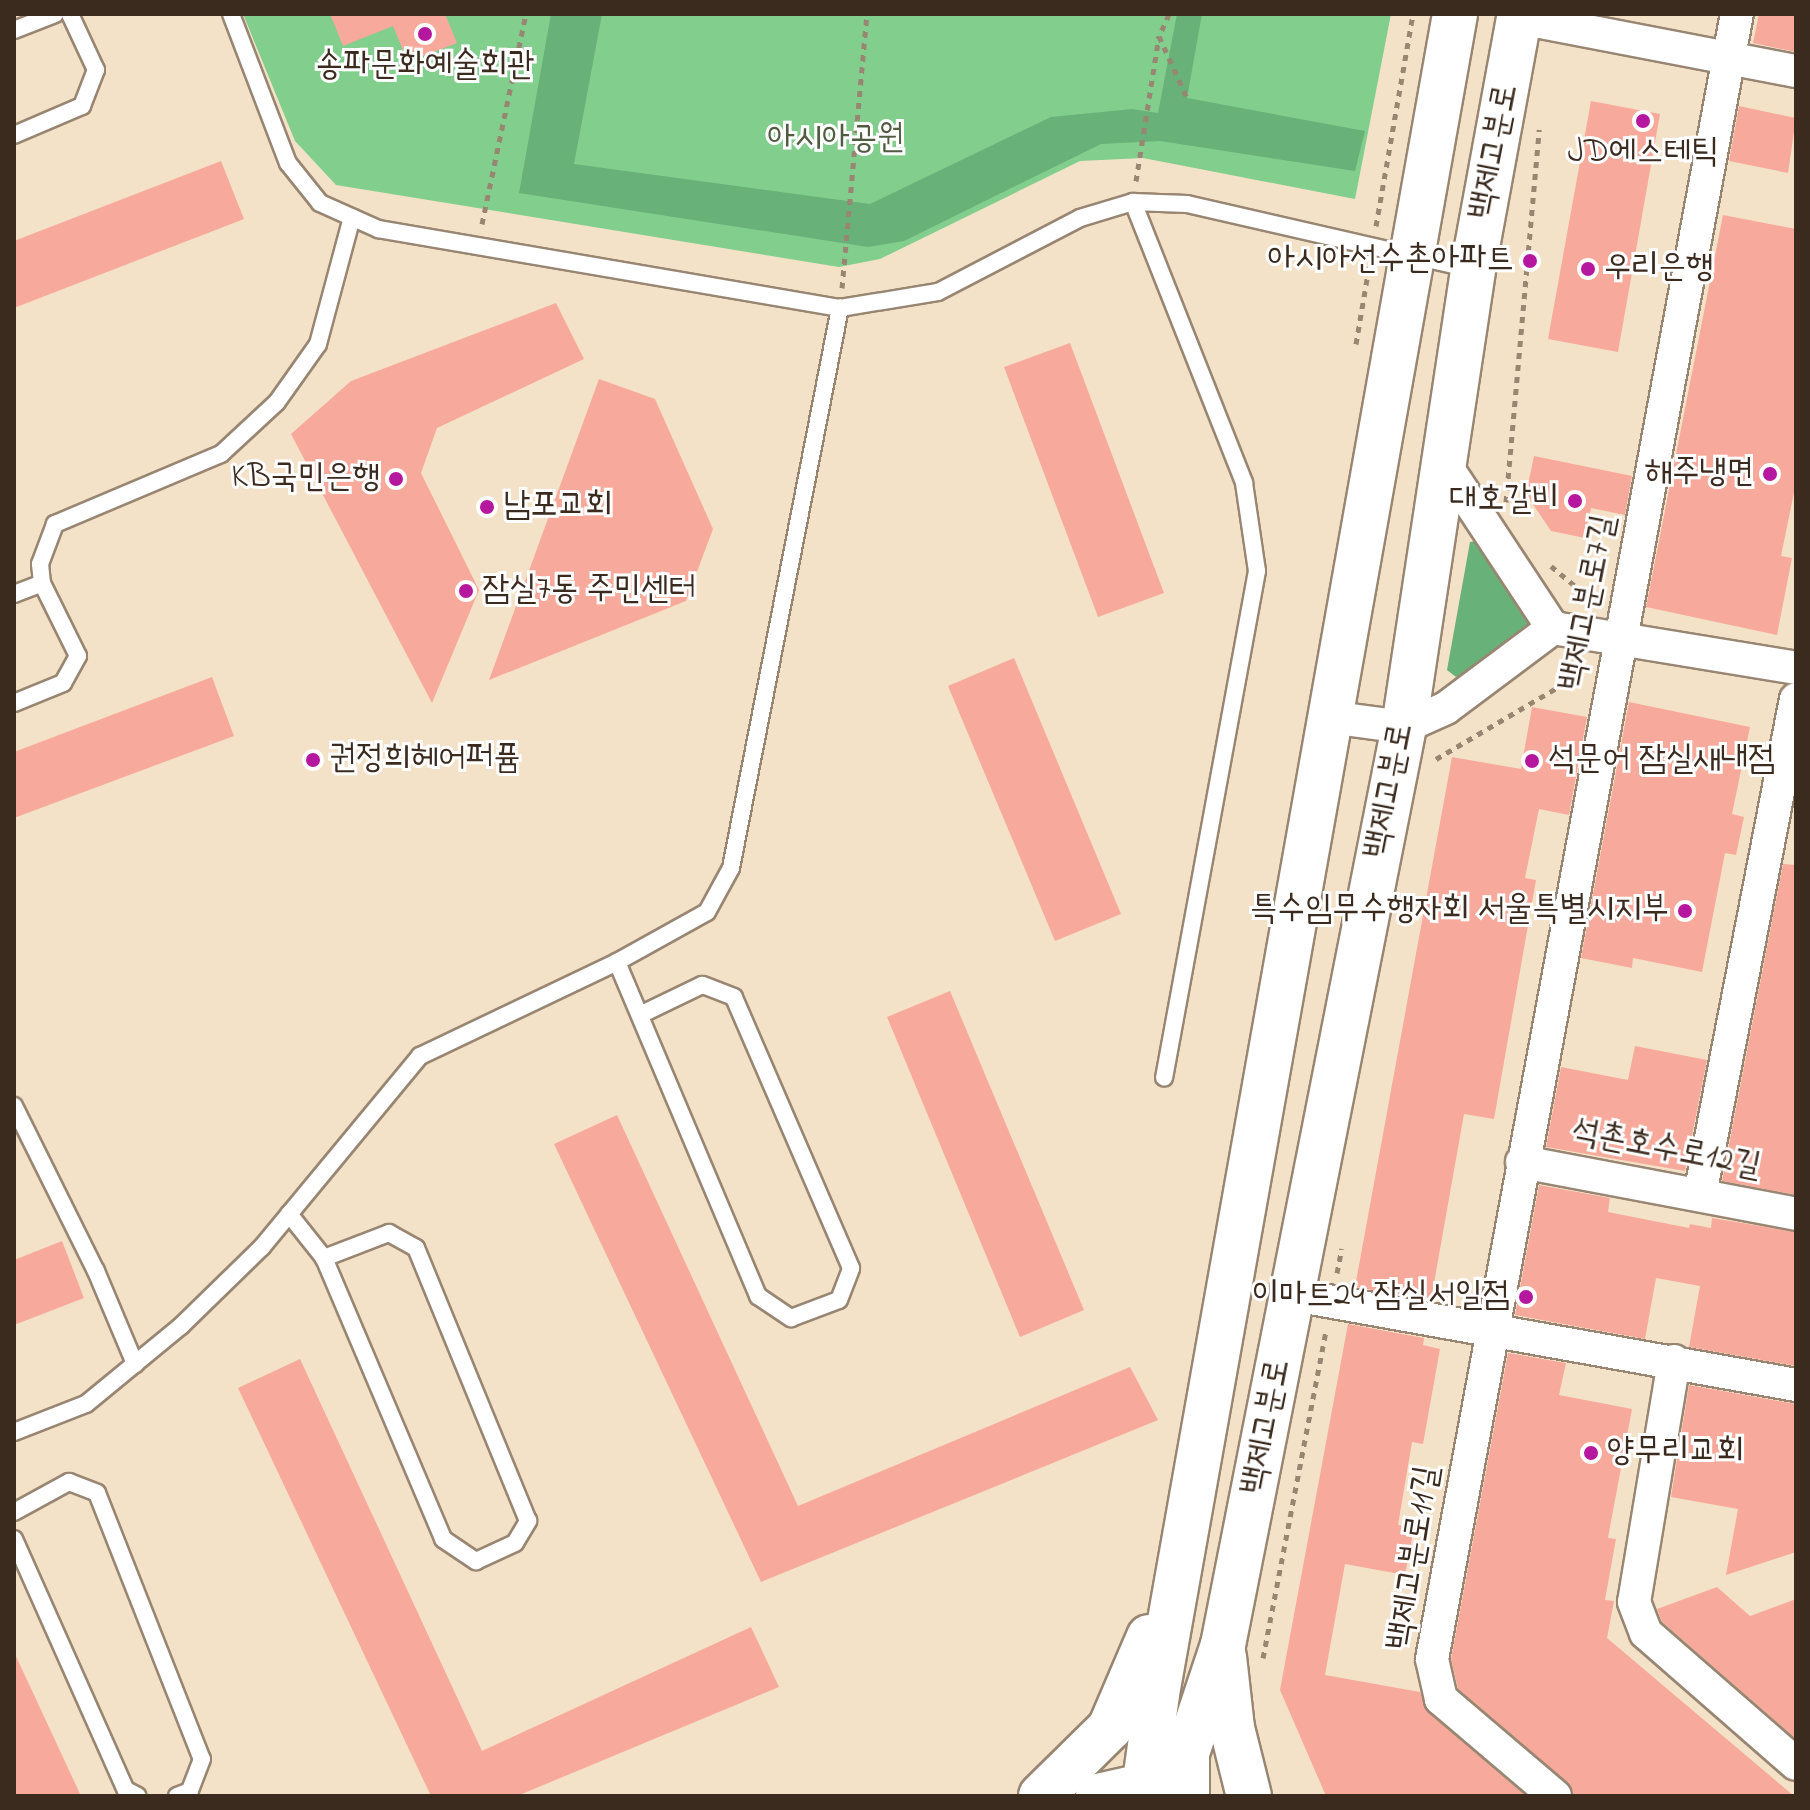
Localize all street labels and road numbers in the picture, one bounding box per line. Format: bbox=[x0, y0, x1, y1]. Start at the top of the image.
street label: 백제고분로 bbox=[1462, 81, 1528, 223]
street label: 백제고분로7길 bbox=[1552, 512, 1626, 694]
street label: 백제고분로 bbox=[1357, 720, 1423, 862]
street label: 석촌호수로12길 bbox=[1568, 1112, 1764, 1188]
street label: 백제고분로 bbox=[1234, 1356, 1300, 1498]
street label: 백제고분로11길 bbox=[1380, 1463, 1450, 1653]

